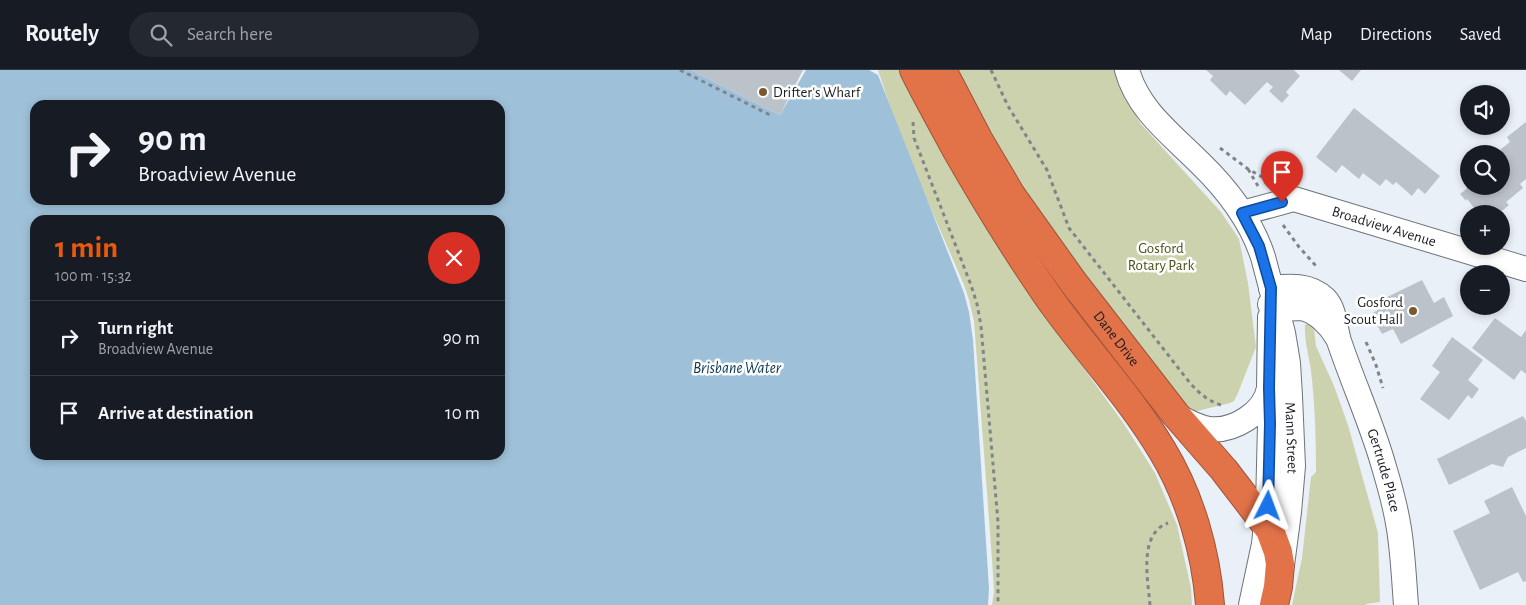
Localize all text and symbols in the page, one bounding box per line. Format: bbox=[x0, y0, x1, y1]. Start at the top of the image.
search box bbox=[129, 12, 479, 57]
icon: search bbox=[147, 21, 175, 49]
text: Routely bbox=[25, 22, 99, 46]
text: Search here bbox=[187, 25, 273, 44]
text: Map bbox=[1301, 26, 1332, 44]
text: Directions bbox=[1360, 26, 1432, 44]
text: Saved bbox=[1460, 26, 1501, 44]
place label: Drifter's Wharf bbox=[773, 85, 862, 100]
map controls bbox=[1460, 85, 1510, 315]
button: sound bbox=[1460, 85, 1510, 135]
marker: Drifter's Wharf bbox=[757, 86, 769, 98]
icon: right bbox=[55, 120, 120, 185]
text: 90 m bbox=[138, 122, 207, 157]
button: search bbox=[1460, 145, 1510, 195]
pin bbox=[1261, 151, 1303, 202]
icon: arrive bbox=[1268, 158, 1296, 186]
text: Broadview Avenue bbox=[138, 163, 296, 185]
street label: Broadview Avenue bbox=[1330, 204, 1438, 249]
button: + bbox=[1460, 205, 1510, 255]
button: close bbox=[428, 232, 480, 284]
text: 1 min bbox=[55, 233, 118, 263]
park label: Gosford Rotary Park bbox=[1128, 241, 1194, 273]
button: − bbox=[1460, 265, 1510, 315]
text: 100 m · 15:32 bbox=[55, 268, 132, 284]
place label: Gosford Scout Hall bbox=[1344, 295, 1403, 327]
marker: Gosford Scout Hall bbox=[1407, 305, 1419, 317]
street label: Dane Drive bbox=[1090, 308, 1142, 369]
text: Turn right bbox=[98, 319, 173, 338]
icon: right bbox=[55, 324, 83, 352]
text: 90 m bbox=[443, 329, 480, 348]
text: Broadview Avenue bbox=[98, 341, 213, 357]
water label: Brisbane Water bbox=[693, 360, 782, 376]
icon: arrive bbox=[55, 399, 83, 427]
street label: Mann Street bbox=[1282, 402, 1300, 474]
text: Arrive at destination bbox=[98, 404, 254, 423]
text: 10 m bbox=[445, 404, 480, 423]
street label: Gertrude Place bbox=[1364, 427, 1403, 514]
position arrow bbox=[1241, 479, 1293, 531]

